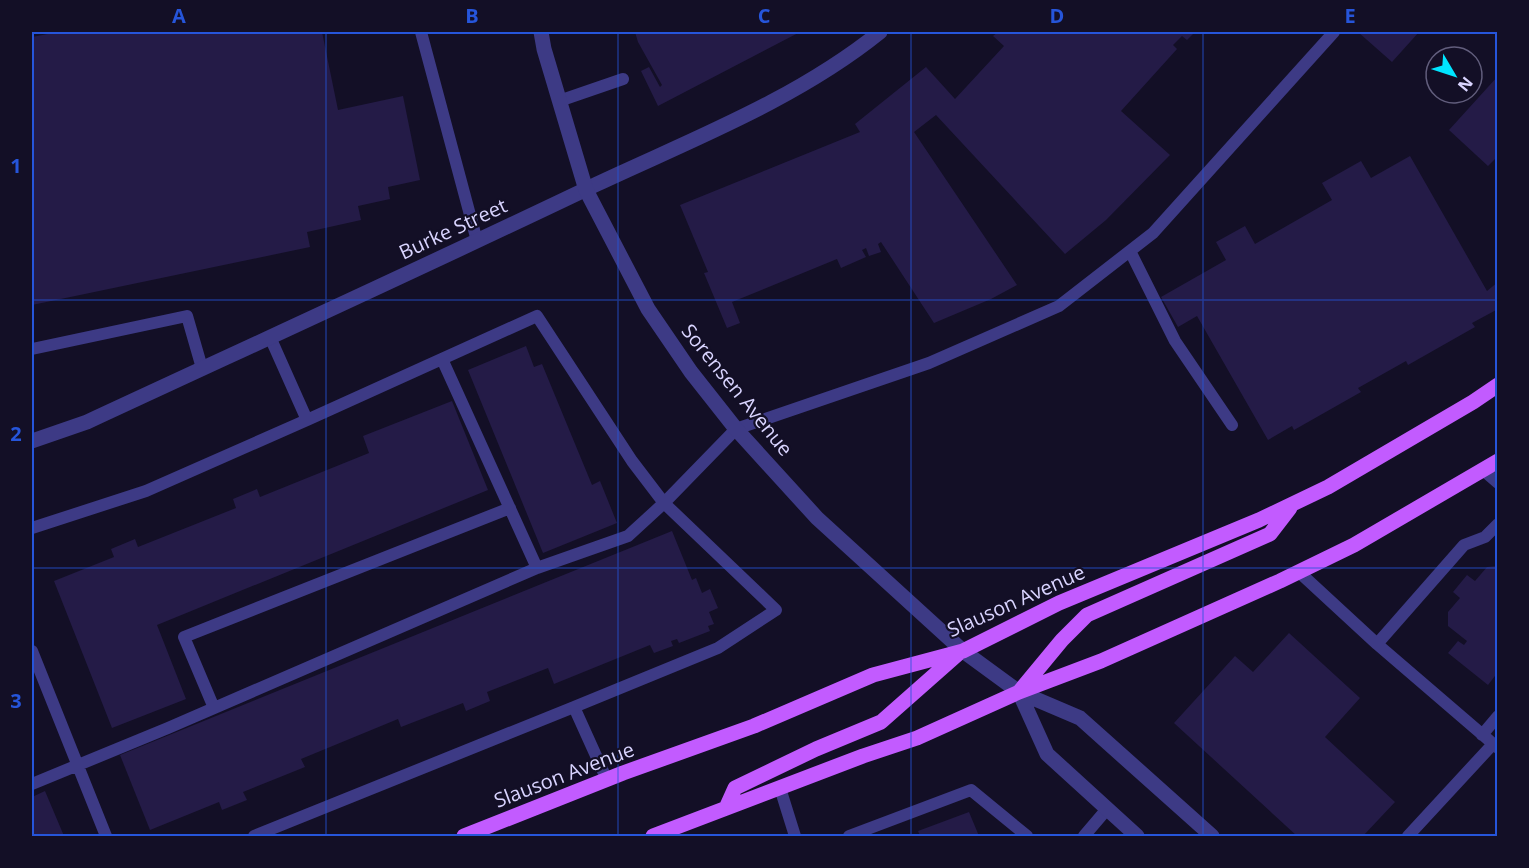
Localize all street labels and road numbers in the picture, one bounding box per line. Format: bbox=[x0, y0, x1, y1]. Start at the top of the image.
street label: Burke Street bbox=[394, 192, 511, 265]
street label: Sorensen Avenue bbox=[676, 318, 799, 461]
street label: Slauson Avenue bbox=[943, 558, 1089, 643]
street label: Slauson Avenue bbox=[490, 735, 638, 814]

